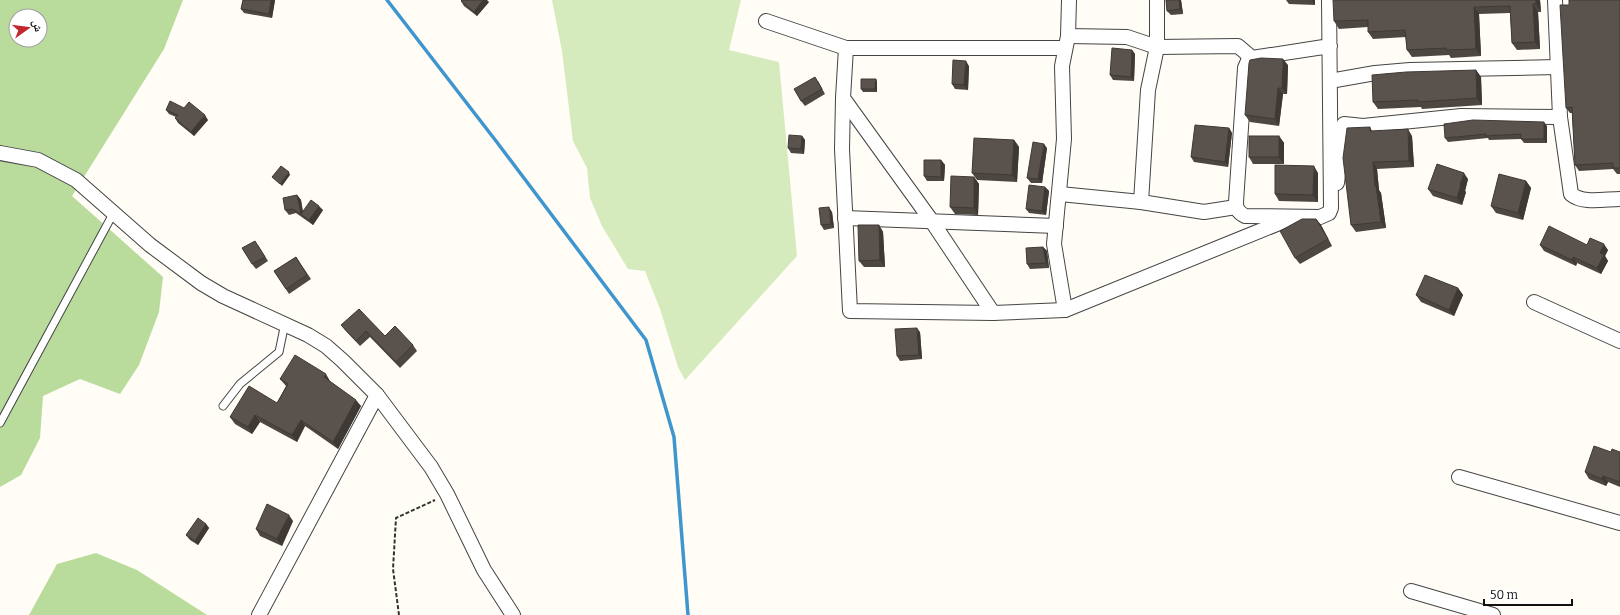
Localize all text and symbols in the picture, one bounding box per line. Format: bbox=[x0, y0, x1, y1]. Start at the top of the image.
north arrow bbox=[8, 8, 48, 48]
text: ش bbox=[29, 18, 45, 33]
scale bar bbox=[1484, 581, 1572, 607]
text: 50 m bbox=[1490, 588, 1519, 602]

